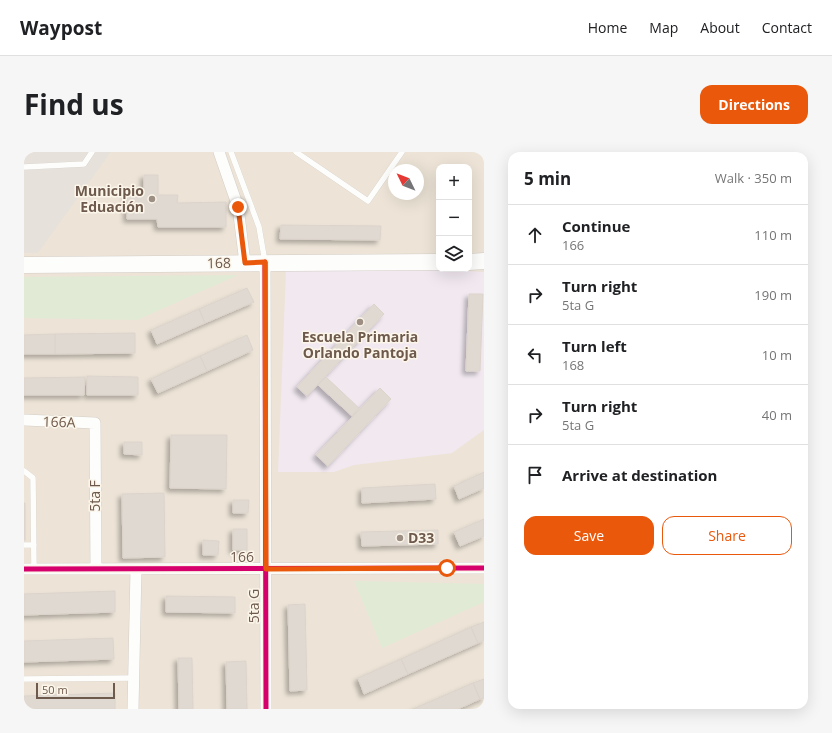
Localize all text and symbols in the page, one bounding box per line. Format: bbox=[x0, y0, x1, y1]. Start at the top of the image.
text: Waypost bbox=[20, 15, 102, 41]
text: Home bbox=[588, 18, 627, 37]
text: Map bbox=[649, 18, 678, 37]
text: About bbox=[700, 18, 740, 37]
text: Contact bbox=[762, 18, 812, 37]
text: Find us bbox=[24, 85, 124, 123]
button: Directions bbox=[700, 85, 808, 124]
north arrow bbox=[388, 164, 424, 200]
map controls bbox=[436, 164, 472, 272]
button: + bbox=[436, 164, 472, 200]
text: 5 min bbox=[524, 167, 571, 190]
text: Walk · 350 m bbox=[715, 169, 792, 187]
place label: Municipio Eduación bbox=[75, 181, 144, 216]
marker: Municipio Eduación bbox=[147, 194, 157, 204]
route end bbox=[229, 198, 247, 216]
button: − bbox=[436, 200, 472, 236]
text: Continue bbox=[562, 216, 630, 236]
icon: ahead bbox=[524, 224, 546, 246]
text: 110 m bbox=[754, 226, 792, 244]
button: layers bbox=[436, 236, 472, 272]
text: 166 bbox=[562, 236, 584, 254]
street label: 168 bbox=[207, 253, 231, 272]
text: Turn right bbox=[562, 276, 637, 296]
icon: right bbox=[524, 284, 546, 306]
text: 190 m bbox=[754, 286, 792, 304]
text: 5ta G bbox=[562, 296, 594, 314]
marker: Escuela Primaria Orlando Pantoja bbox=[355, 317, 365, 327]
place label: Escuela Primaria Orlando Pantoja bbox=[302, 327, 418, 362]
text: Turn left bbox=[562, 336, 627, 356]
icon: left bbox=[524, 344, 546, 366]
text: 10 m bbox=[762, 346, 792, 364]
text: 168 bbox=[562, 356, 584, 374]
text: Turn right bbox=[562, 396, 637, 416]
icon: right bbox=[524, 404, 546, 426]
text: 40 m bbox=[762, 406, 792, 424]
street label: 166A bbox=[42, 411, 76, 432]
text: 5ta G bbox=[562, 416, 594, 434]
icon: arrive bbox=[524, 464, 546, 486]
text: Arrive at destination bbox=[562, 465, 717, 485]
street label: 5ta F bbox=[85, 480, 104, 512]
button: Save bbox=[524, 516, 654, 555]
button: Share bbox=[662, 516, 792, 555]
place label: D33 bbox=[408, 528, 434, 547]
marker: D33 bbox=[395, 533, 405, 543]
street label: 166 bbox=[230, 547, 254, 566]
route start bbox=[438, 559, 456, 577]
street label: 5ta G bbox=[244, 589, 263, 623]
scale bar bbox=[36, 681, 115, 700]
text: 50 m bbox=[42, 682, 68, 697]

